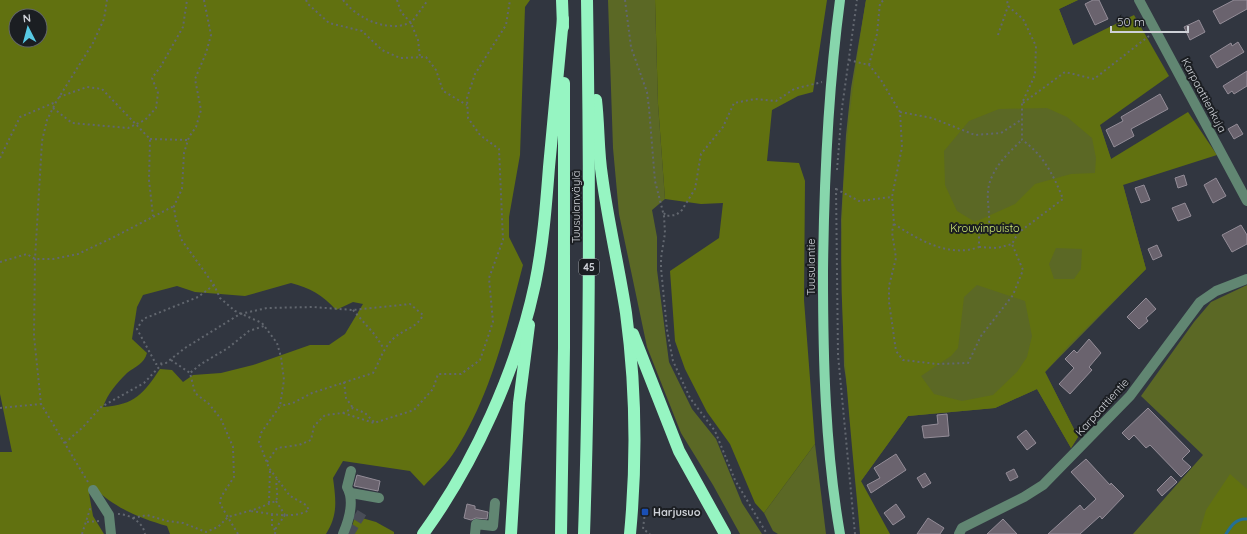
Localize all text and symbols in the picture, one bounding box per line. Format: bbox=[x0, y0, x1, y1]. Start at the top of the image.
north arrow bbox=[8, 8, 48, 48]
scale bar bbox=[1111, 8, 1188, 34]
text: N bbox=[22, 11, 32, 25]
text: 50 m bbox=[1117, 14, 1145, 29]
street label: Karpaattienkuja bbox=[1178, 55, 1230, 135]
street label: Tuusulanväylä bbox=[569, 171, 583, 243]
park label: Krouvinpuisto bbox=[950, 221, 1020, 235]
street label: Tuusulantie bbox=[804, 238, 818, 296]
road number: 45 bbox=[579, 259, 599, 275]
street label: Karpaattientie bbox=[1072, 375, 1132, 439]
place label: Harjusuo bbox=[653, 505, 701, 519]
marker: Harjusuo bbox=[640, 507, 650, 517]

